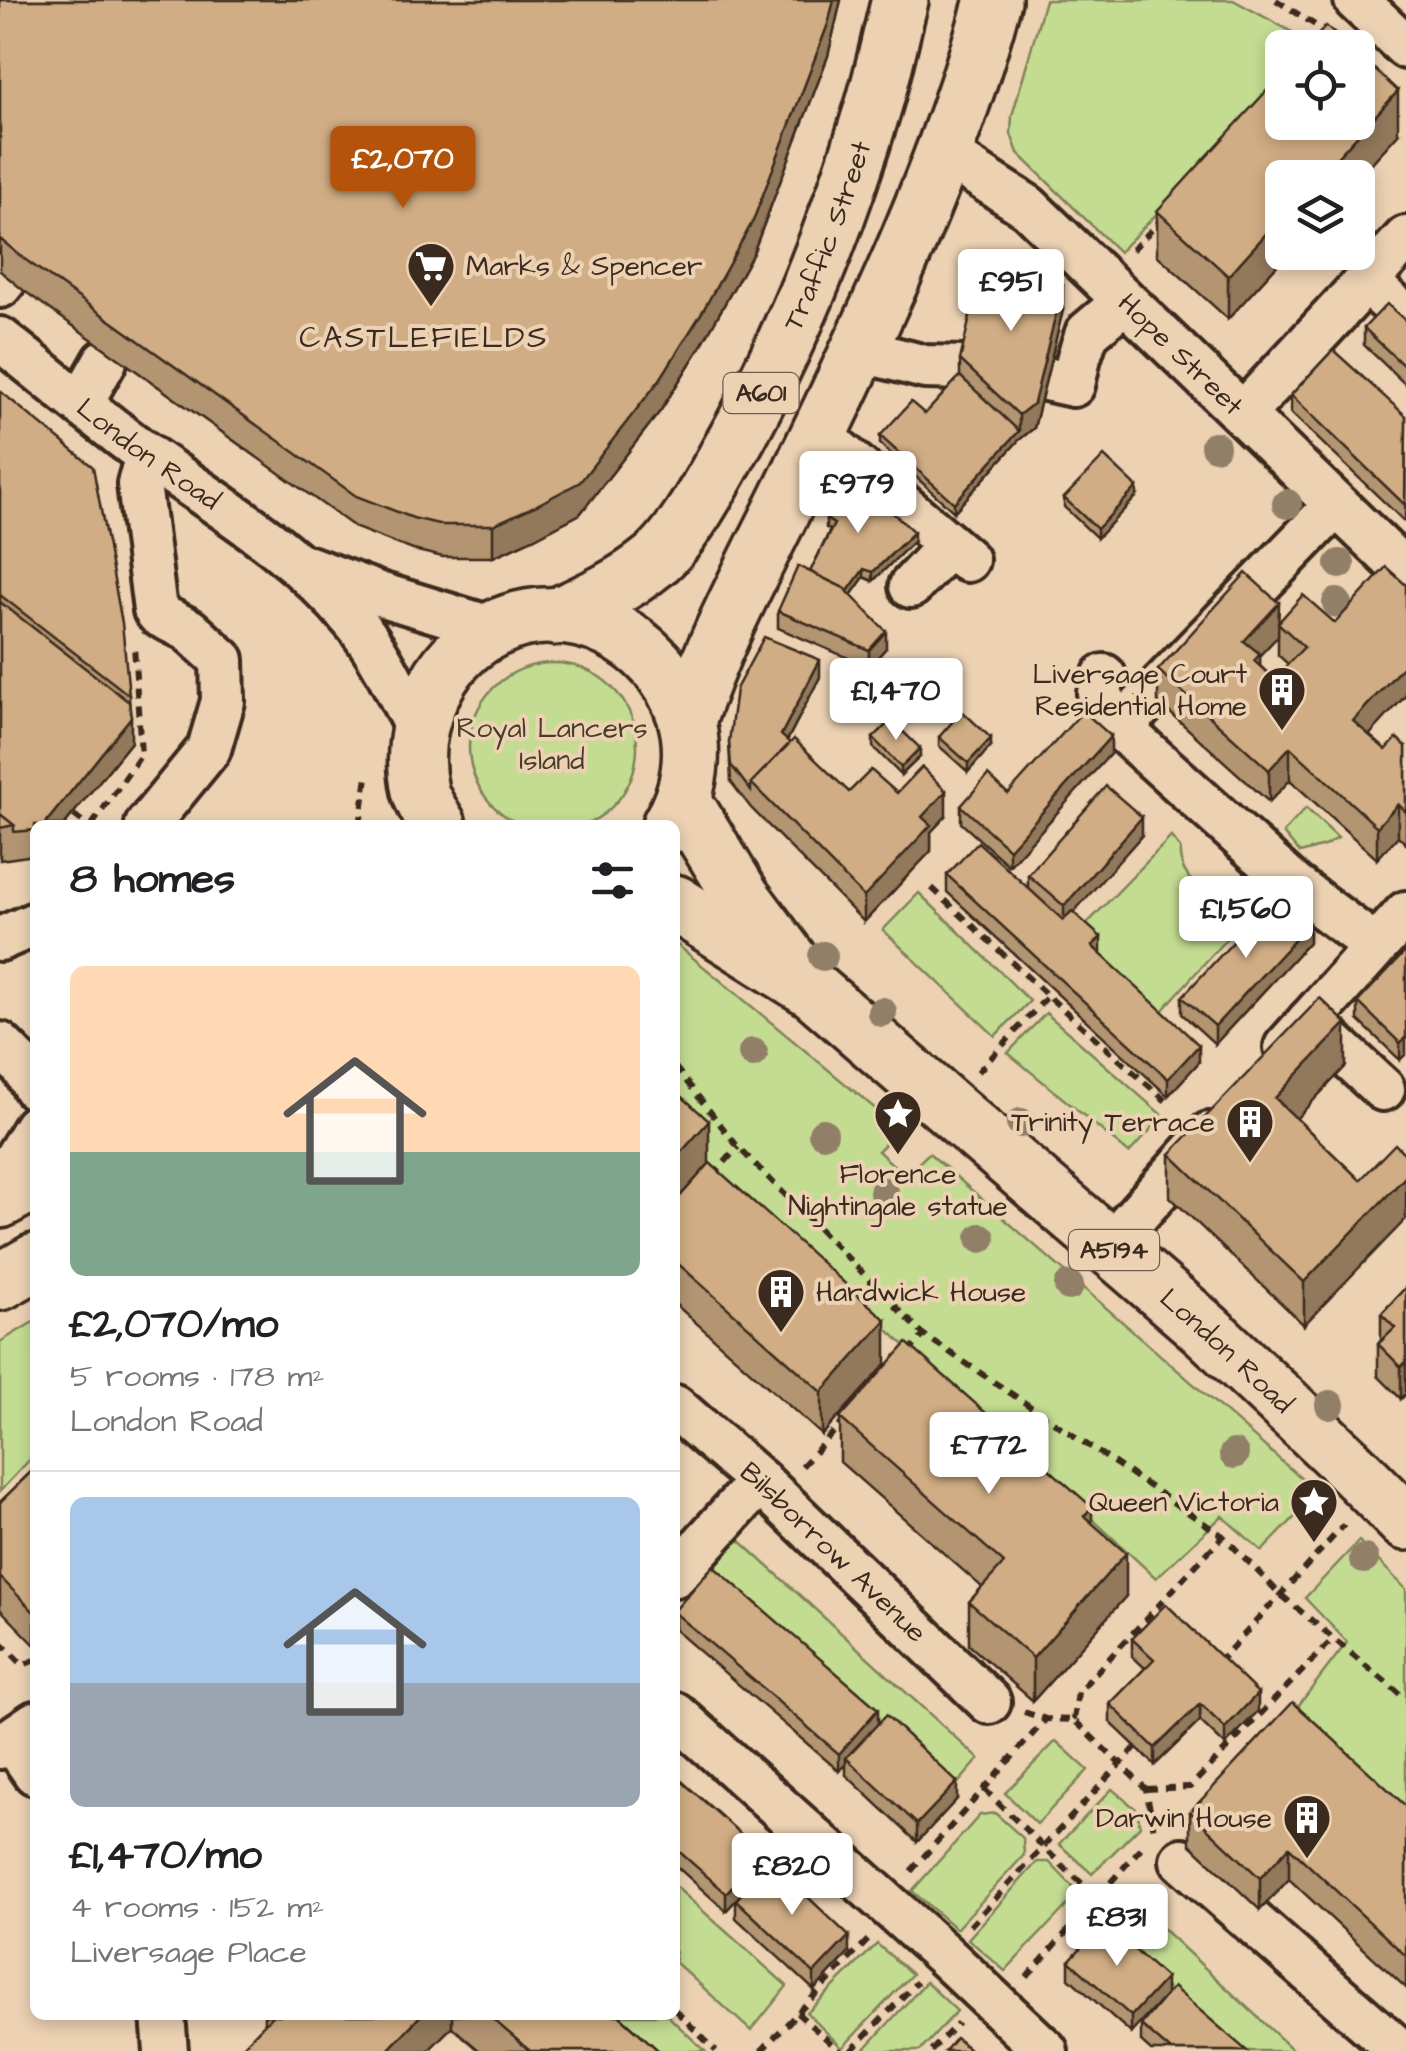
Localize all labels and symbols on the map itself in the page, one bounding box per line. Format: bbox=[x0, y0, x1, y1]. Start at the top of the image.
pin: £2,070 bbox=[322, 126, 484, 211]
street label: Traffic Street bbox=[773, 135, 881, 337]
supermarket icon: Marks & Spencer bbox=[405, 240, 457, 308]
place label: Marks & Spencer bbox=[466, 247, 702, 286]
pin: £951 bbox=[952, 249, 1070, 334]
street label: Hope Street bbox=[1109, 284, 1253, 425]
district label: CASTLEFIELDS bbox=[299, 317, 549, 359]
road number: A601 bbox=[724, 373, 798, 413]
street label: London Road bbox=[68, 389, 228, 519]
pin: £979 bbox=[799, 451, 917, 536]
place label: Liversage Court Residential Home bbox=[1033, 655, 1248, 726]
pin: £1,470 bbox=[815, 658, 977, 743]
building icon: Liversage Court Residential Home bbox=[1256, 664, 1308, 732]
park label: Royal Lancers Island bbox=[457, 709, 647, 780]
pin: £1,560 bbox=[1165, 876, 1327, 961]
place icon: Florence Nightingale statue bbox=[872, 1088, 924, 1156]
building icon: Trinity Terrace bbox=[1224, 1096, 1276, 1164]
place label: Trinity Terrace bbox=[1011, 1103, 1215, 1144]
place label: Florence Nightingale statue bbox=[788, 1155, 1008, 1227]
road number: A5194 bbox=[1069, 1230, 1159, 1270]
building icon: Hardwick House bbox=[755, 1266, 807, 1334]
place label: Hardwick House bbox=[816, 1273, 1026, 1312]
street label: London Road bbox=[1151, 1279, 1302, 1422]
pin: £772 bbox=[930, 1412, 1048, 1497]
street label: Bilsborrow Avenue bbox=[732, 1453, 936, 1651]
place icon: Queen Victoria bbox=[1288, 1476, 1340, 1544]
place label: Queen Victoria bbox=[1089, 1483, 1279, 1522]
building icon: Darwin House bbox=[1281, 1792, 1333, 1860]
place label: Darwin House bbox=[1096, 1799, 1272, 1838]
pin: £820 bbox=[733, 1833, 851, 1918]
pin: £831 bbox=[1058, 1884, 1176, 1969]

